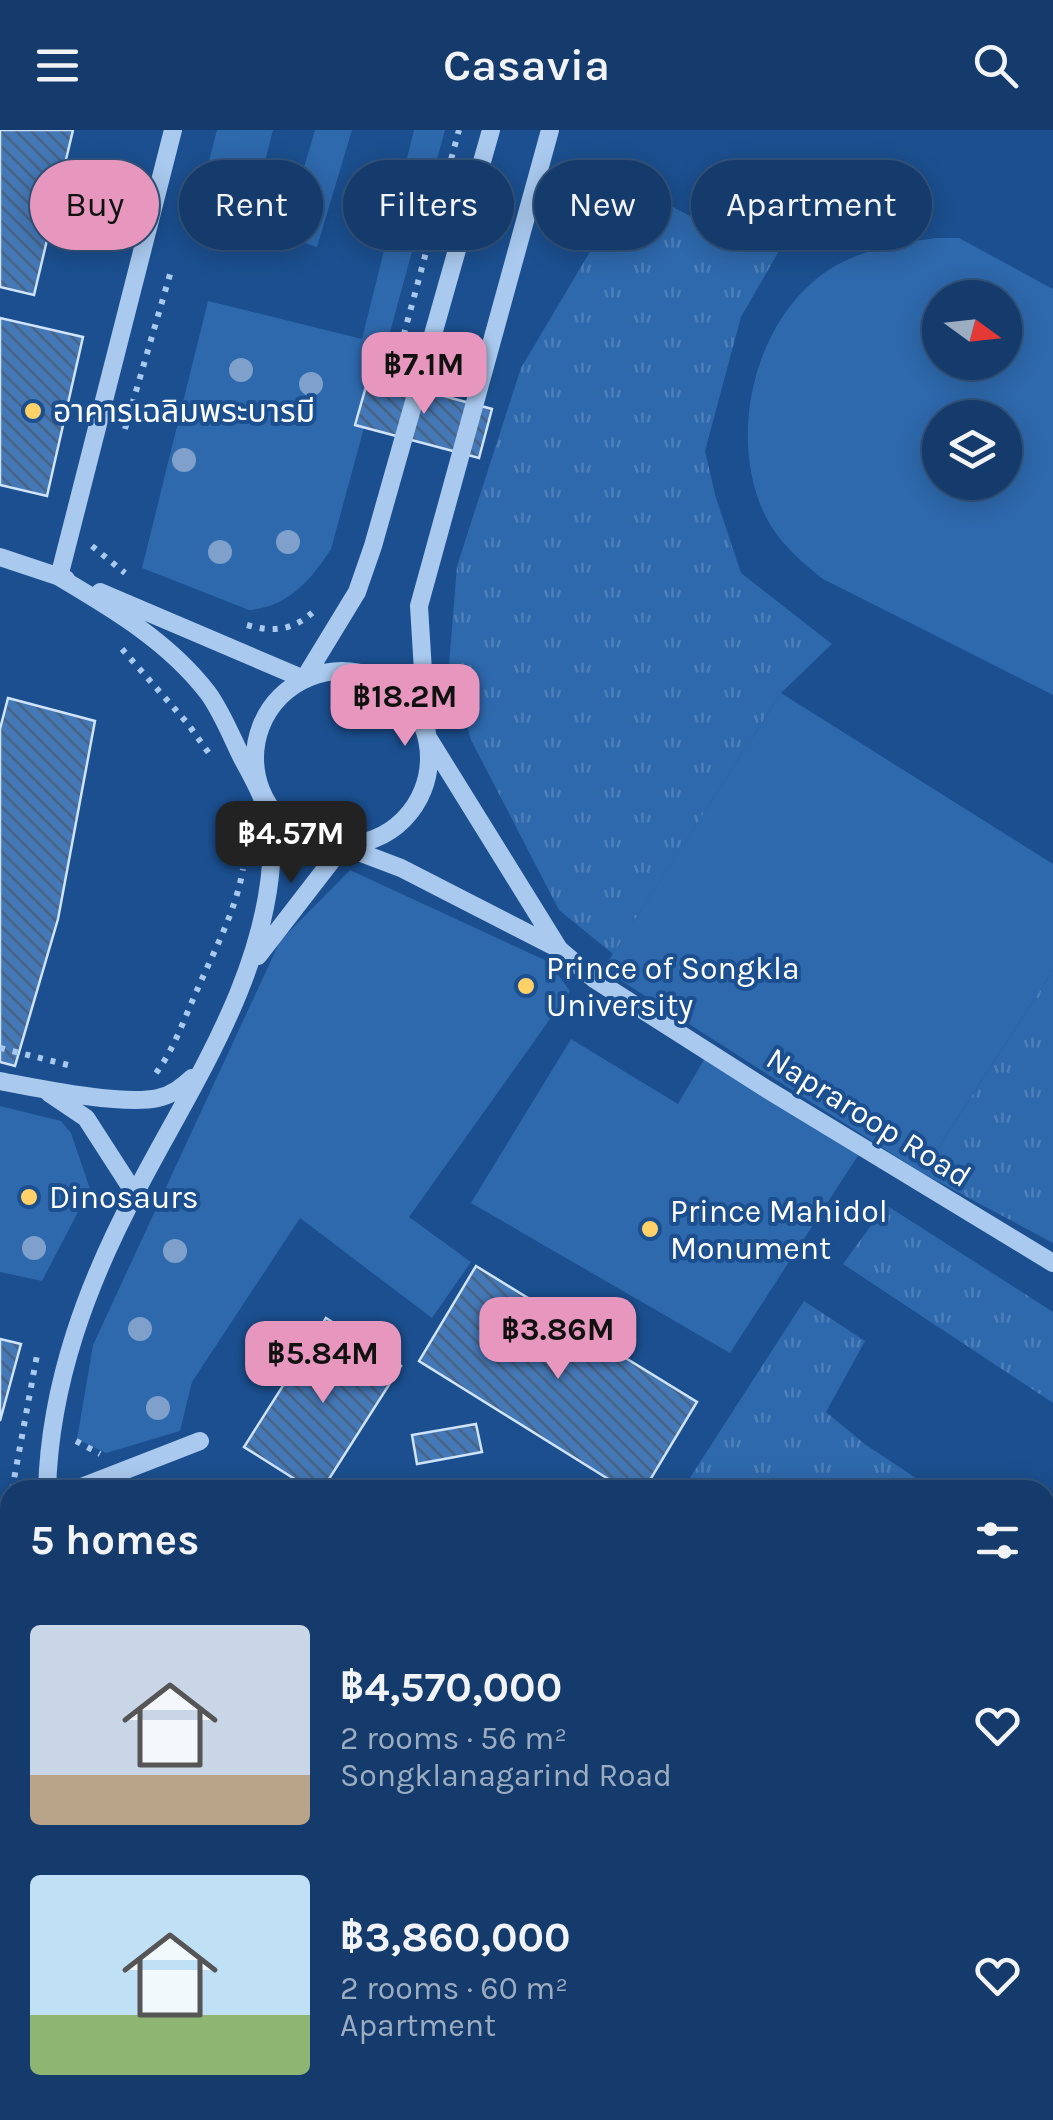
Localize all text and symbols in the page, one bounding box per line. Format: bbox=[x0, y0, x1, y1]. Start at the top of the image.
icon: menu bbox=[30, 38, 85, 93]
icon: search bbox=[968, 38, 1023, 93]
text: Casavia bbox=[443, 39, 610, 91]
chip: Buy bbox=[30, 160, 159, 250]
chip: Rent bbox=[179, 160, 323, 250]
chip: Filters bbox=[343, 160, 514, 250]
chip: New bbox=[534, 160, 671, 250]
chip: Apartment bbox=[691, 160, 932, 250]
north arrow bbox=[922, 280, 1022, 380]
map controls bbox=[922, 280, 1022, 500]
pin: ฿7.1M bbox=[354, 332, 494, 417]
text: ฿7.1M bbox=[384, 346, 464, 383]
place label: อาคารเฉลิมพระบารมี bbox=[53, 393, 315, 430]
marker: อาคารเฉลิมพระบารมี bbox=[22, 400, 44, 422]
button: layers bbox=[922, 400, 1022, 500]
pin: ฿18.2M bbox=[324, 664, 486, 749]
text: ฿18.2M bbox=[353, 678, 457, 715]
pin: ฿4.57M bbox=[210, 801, 372, 886]
text: ฿4.57M bbox=[237, 815, 345, 852]
place label: Prince of Songkla University bbox=[546, 950, 800, 1024]
marker: Prince of Songkla University bbox=[515, 975, 537, 997]
street label: Napraroop Road bbox=[760, 1040, 978, 1195]
place label: Dinosaurs bbox=[49, 1179, 199, 1216]
marker: Dinosaurs bbox=[18, 1186, 40, 1208]
place label: Prince Mahidol Monument bbox=[670, 1193, 888, 1267]
marker: Prince Mahidol Monument bbox=[639, 1218, 661, 1240]
pin: ฿3.86M bbox=[477, 1297, 639, 1382]
text: ฿3.86M bbox=[501, 1311, 615, 1348]
pin: ฿5.84M bbox=[242, 1321, 404, 1406]
text: ฿5.84M bbox=[267, 1335, 379, 1372]
icon: filters bbox=[970, 1513, 1025, 1568]
text: 5 homes bbox=[30, 1515, 199, 1565]
text: ฿4,570,000 bbox=[340, 1662, 562, 1712]
icon: home bbox=[110, 1665, 230, 1785]
icon: heart bbox=[970, 1698, 1025, 1753]
text: 2 rooms · 56 m² bbox=[340, 1720, 567, 1757]
text: Songklanagarind Road bbox=[340, 1757, 672, 1794]
text: ฿3,860,000 bbox=[340, 1912, 571, 1962]
icon: home bbox=[110, 1915, 230, 2035]
icon: heart bbox=[970, 1948, 1025, 2003]
text: 2 rooms · 60 m² bbox=[340, 1970, 568, 2007]
text: Apartment bbox=[340, 2007, 496, 2044]

